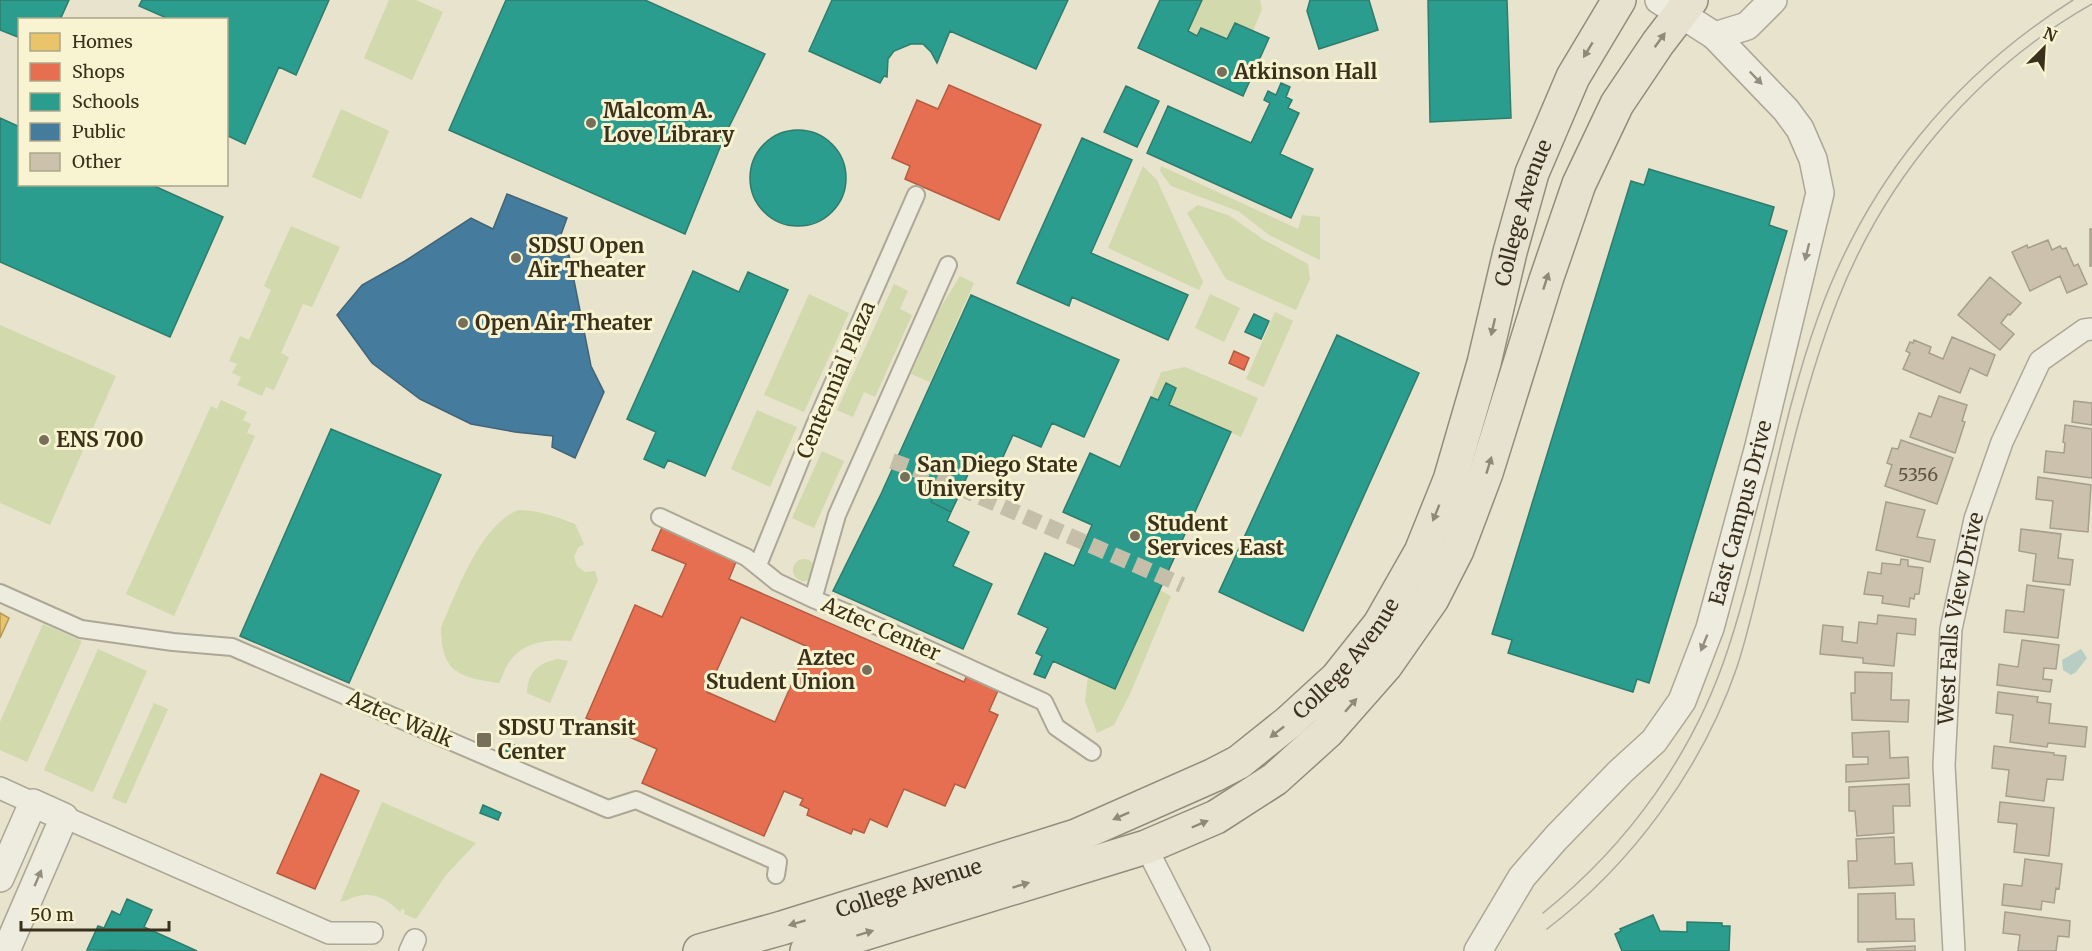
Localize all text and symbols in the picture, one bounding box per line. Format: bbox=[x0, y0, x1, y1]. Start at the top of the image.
legend bbox=[18, 18, 228, 186]
north arrow bbox=[2014, 18, 2074, 78]
text: N bbox=[2040, 23, 2060, 46]
text: Homes bbox=[72, 30, 133, 53]
one-way arrow bbox=[1654, 32, 1666, 48]
one-way arrow bbox=[1583, 42, 1594, 58]
place label: Atkinson Hall bbox=[1233, 58, 1377, 85]
text: Shops bbox=[72, 60, 125, 83]
marker: Atkinson Hall bbox=[1215, 65, 1229, 79]
one-way arrow bbox=[1748, 71, 1762, 85]
text: Schools bbox=[72, 90, 140, 113]
place label: Malcom A. Love Library bbox=[603, 97, 735, 148]
marker: Malcom A. Love Library bbox=[584, 116, 598, 130]
text: Public bbox=[72, 120, 126, 143]
street label: College Avenue bbox=[1488, 135, 1558, 289]
text: Other bbox=[72, 150, 122, 173]
place label: SDSU Open Air Theater bbox=[527, 232, 646, 283]
one-way arrow bbox=[1802, 243, 1812, 261]
marker: SDSU Open Air Theater bbox=[509, 251, 523, 265]
one-way arrow bbox=[1541, 272, 1551, 290]
street label: Centennial Plaza bbox=[790, 297, 881, 463]
place label: Open Air Theater bbox=[475, 309, 653, 336]
marker: Open Air Theater bbox=[456, 316, 470, 330]
one-way arrow bbox=[1487, 318, 1497, 336]
street label: East Campus Drive bbox=[1703, 417, 1778, 608]
place label: ENS 700 bbox=[56, 426, 144, 453]
marker: ENS 700 bbox=[37, 433, 51, 447]
place label: San Diego State University bbox=[917, 451, 1078, 502]
one-way arrow bbox=[1485, 456, 1494, 474]
house number: 5356 bbox=[1898, 463, 1938, 486]
marker: San Diego State University bbox=[898, 470, 912, 484]
one-way arrow bbox=[1431, 505, 1441, 523]
street label: West Falls View Drive bbox=[1932, 508, 1989, 727]
place label: Student Services East bbox=[1147, 510, 1285, 561]
marker: Student Services East bbox=[1128, 529, 1142, 543]
street label: Aztec Center bbox=[817, 590, 945, 667]
street label: College Avenue bbox=[1287, 593, 1405, 725]
one-way arrow bbox=[1699, 635, 1709, 653]
place label: Aztec Student Union bbox=[706, 644, 855, 695]
marker: Aztec Student Union bbox=[860, 663, 874, 677]
street label: Aztec Walk bbox=[342, 684, 458, 753]
one-way arrow bbox=[1344, 698, 1357, 713]
place label: SDSU Transit Center bbox=[498, 714, 636, 765]
one-way arrow bbox=[1269, 725, 1284, 737]
marker: SDSU Transit Center bbox=[475, 731, 493, 749]
one-way arrow bbox=[1112, 811, 1130, 821]
one-way arrow bbox=[1191, 819, 1209, 829]
street label: College Avenue bbox=[832, 852, 985, 923]
one-way arrow bbox=[34, 869, 43, 887]
one-way arrow bbox=[1012, 880, 1030, 889]
scale bar bbox=[21, 894, 170, 932]
text: 50 m bbox=[30, 903, 74, 926]
one-way arrow bbox=[788, 919, 806, 928]
one-way arrow bbox=[856, 928, 874, 937]

